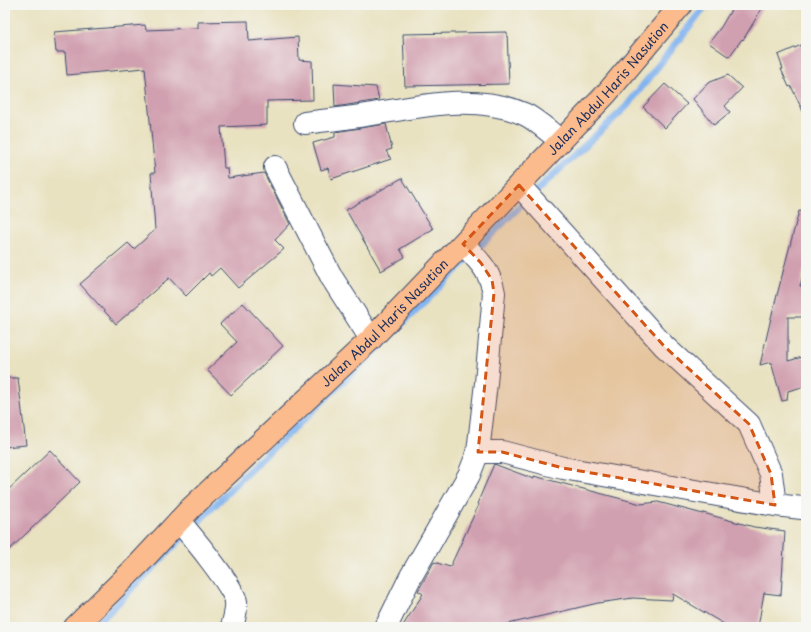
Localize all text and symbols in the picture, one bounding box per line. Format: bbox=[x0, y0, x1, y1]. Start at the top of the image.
street label: Jalan Abdul Haris Nasution bbox=[542, 17, 672, 159]
street label: Jalan Abdul Haris Nasution bbox=[316, 254, 452, 391]

